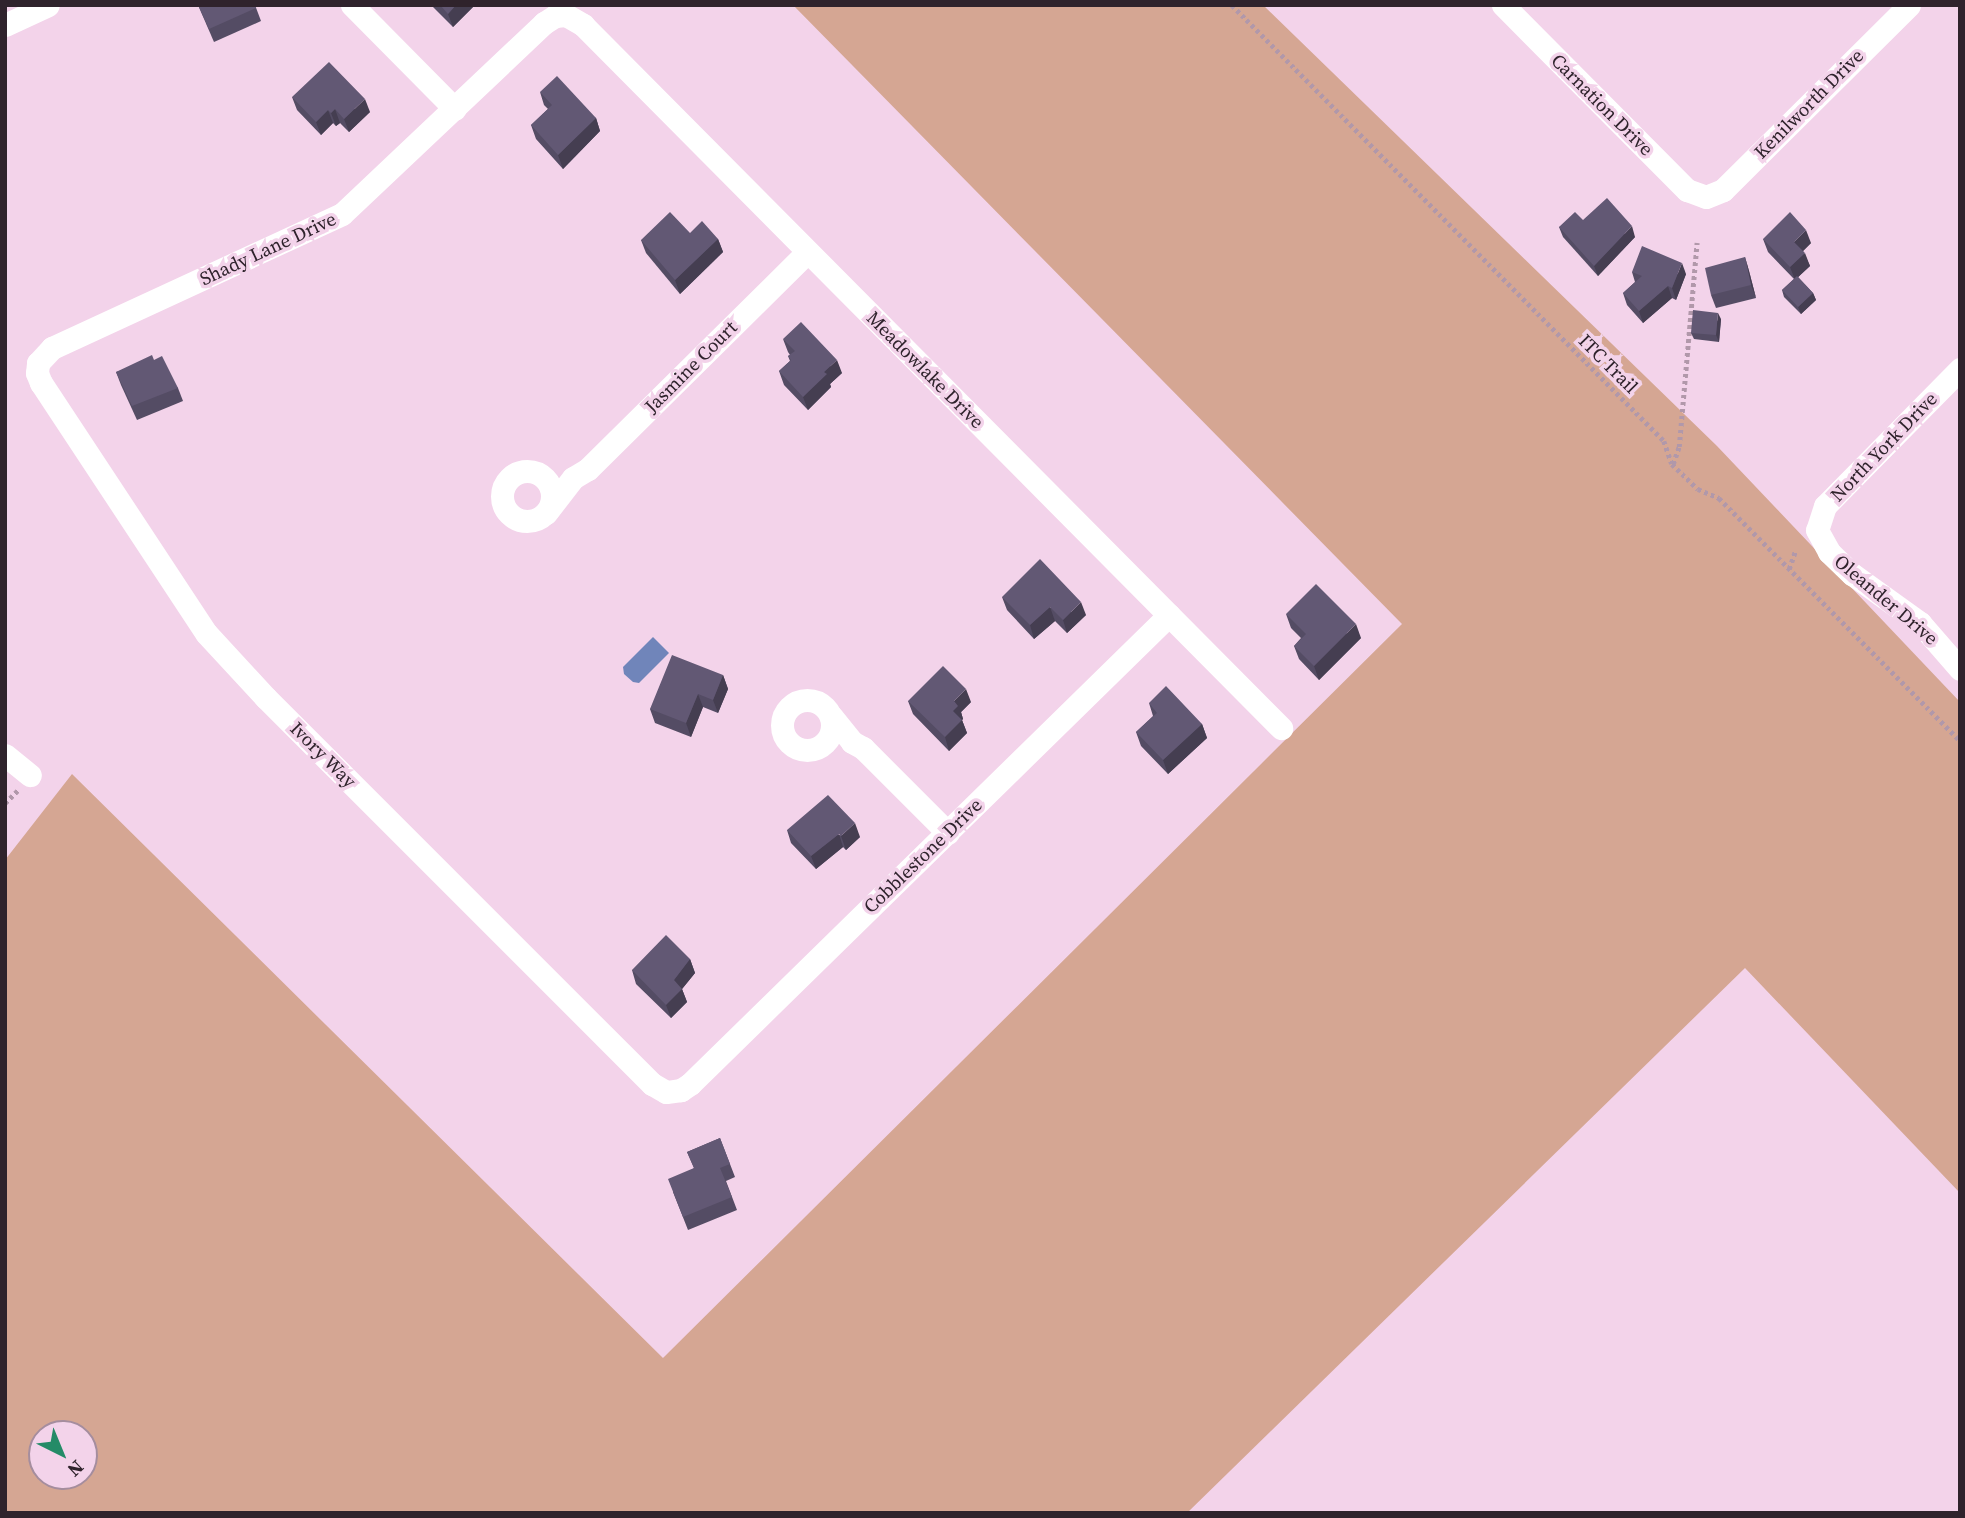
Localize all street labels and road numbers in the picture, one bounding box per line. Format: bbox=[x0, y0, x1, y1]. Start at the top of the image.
street label: Kenilworth Drive bbox=[1750, 45, 1868, 163]
street label: Carnation Drive bbox=[1546, 49, 1658, 161]
street label: Shady Lane Drive bbox=[196, 207, 340, 291]
street label: Meadowlake Drive bbox=[862, 307, 988, 433]
street label: Jasmine Court bbox=[640, 316, 742, 418]
street label: ITC Trail bbox=[1574, 330, 1642, 398]
street label: North York Drive bbox=[1826, 387, 1942, 507]
street label: Oleander Drive bbox=[1829, 550, 1943, 650]
street label: Ivory Way bbox=[285, 717, 361, 793]
street label: Cobblestone Drive bbox=[859, 794, 987, 918]

